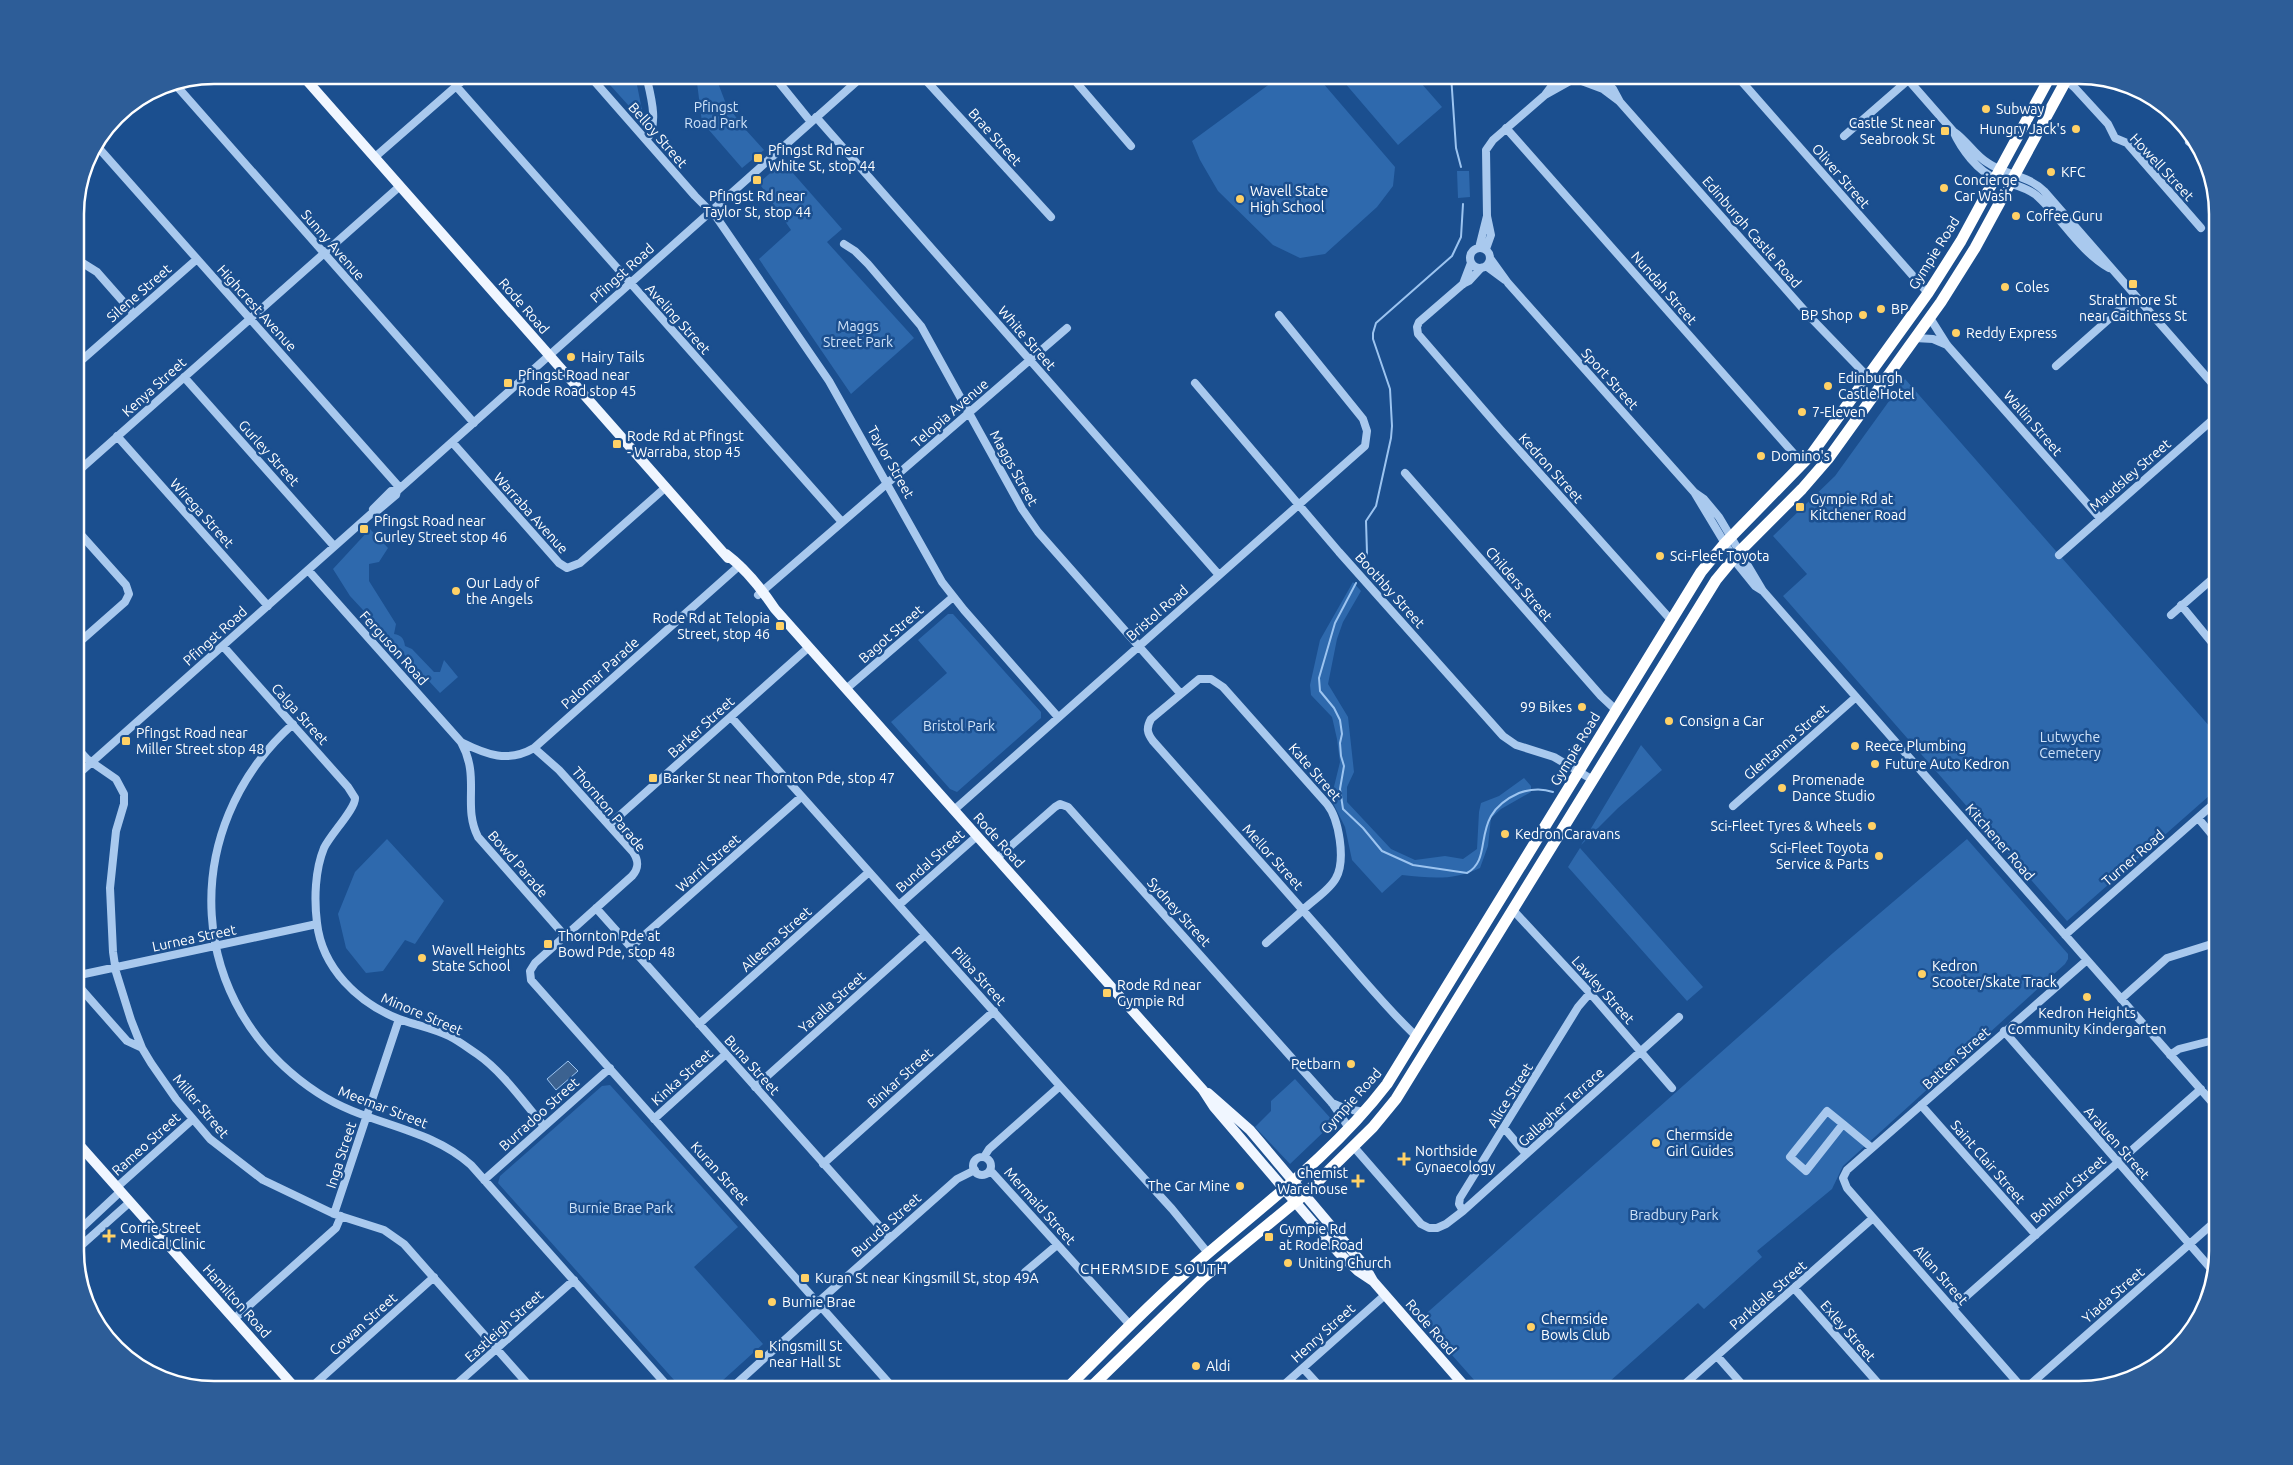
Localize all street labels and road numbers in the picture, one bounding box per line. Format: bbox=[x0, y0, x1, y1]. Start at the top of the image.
street label: Belloy Street bbox=[625, 99, 691, 171]
street label: Brae Street bbox=[965, 105, 1025, 169]
street label: Howell Street bbox=[2127, 130, 2198, 204]
street label: Oliver Street bbox=[1809, 141, 1874, 212]
street label: Edinburgh Castle Road bbox=[1699, 173, 1805, 291]
street label: Sunny Avenue bbox=[298, 206, 368, 284]
street label: Gympie Road bbox=[1905, 214, 1963, 292]
street label: Pfingst Road bbox=[587, 240, 657, 306]
street label: Nundah Street bbox=[1628, 248, 1700, 328]
street label: Silene Street bbox=[104, 260, 175, 325]
street label: Highcrest Avenue bbox=[214, 262, 300, 354]
street label: Rode Road bbox=[496, 275, 552, 337]
street label: Aveling Street bbox=[642, 281, 714, 358]
street label: White Street bbox=[995, 303, 1060, 374]
street label: Sport Street bbox=[1578, 345, 1642, 413]
street label: Kenya Street bbox=[119, 354, 190, 420]
street label: Telopia Avenue bbox=[909, 376, 991, 450]
street label: Wallin Street bbox=[2000, 387, 2066, 459]
street label: Gurley Street bbox=[235, 417, 303, 490]
street label: Taylor Street bbox=[864, 423, 918, 502]
street label: Maggs Street bbox=[987, 427, 1042, 509]
street label: Kedron Street bbox=[1516, 430, 1587, 506]
street label: Maudsley Street bbox=[2086, 435, 2174, 515]
street label: Warraba Avenue bbox=[490, 469, 572, 557]
street label: Wirega Street bbox=[167, 475, 237, 551]
street label: Childers Street bbox=[1482, 544, 1556, 625]
street label: Boothby Street bbox=[1352, 549, 1428, 631]
street label: Bristol Road bbox=[1123, 582, 1191, 644]
street label: Bagot Street bbox=[856, 601, 927, 666]
street label: Pfingst Road bbox=[180, 603, 250, 669]
street label: Ferguson Road bbox=[357, 608, 431, 688]
street label: Palomar Parade bbox=[558, 634, 642, 712]
street label: Calga Street bbox=[268, 680, 332, 748]
street label: Barker Street bbox=[665, 693, 738, 761]
street label: Glentanna Street bbox=[1740, 701, 1832, 783]
street label: Gympie Road bbox=[1547, 709, 1603, 789]
street label: Kate Street bbox=[1286, 740, 1345, 804]
street label: Thornton Parade bbox=[569, 763, 649, 855]
street label: Kitchener Road bbox=[1962, 800, 2038, 884]
street label: Rode Road bbox=[970, 809, 1028, 871]
street label: Mellor Street bbox=[1239, 821, 1307, 894]
street label: Bundal Street bbox=[893, 826, 968, 896]
street label: Bowd Parade bbox=[485, 827, 551, 901]
street label: Turner Road bbox=[2099, 827, 2167, 889]
street label: Warril Street bbox=[673, 830, 744, 895]
street label: Sydney Street bbox=[1144, 874, 1214, 950]
street label: Alleena Street bbox=[737, 903, 815, 975]
street label: Lurnea Street bbox=[150, 921, 238, 955]
street label: Pilba Street bbox=[949, 943, 1010, 1009]
street label: Lawley Street bbox=[1568, 953, 1638, 1028]
street label: Yaralla Street bbox=[795, 968, 869, 1036]
street label: Minore Street bbox=[379, 990, 466, 1039]
street label: Batten Street bbox=[1919, 1023, 1993, 1092]
street label: Buna Street bbox=[721, 1032, 783, 1098]
street label: Binkar Street bbox=[864, 1044, 936, 1111]
street label: Kinka Street bbox=[648, 1045, 716, 1109]
street label: Alice Street bbox=[1484, 1060, 1536, 1130]
street label: Gallagher Terrace bbox=[1515, 1064, 1607, 1150]
street label: Gympie Road bbox=[1317, 1065, 1385, 1137]
street label: Miller Street bbox=[170, 1071, 233, 1141]
street label: Burradoo Street bbox=[496, 1074, 582, 1154]
street label: Meemar Street bbox=[336, 1083, 430, 1132]
street label: Araluen Street bbox=[2081, 1103, 2153, 1183]
street label: Rameo Street bbox=[109, 1109, 184, 1179]
street label: Saint Clair Street bbox=[1947, 1117, 2029, 1207]
street label: Inga Street bbox=[323, 1119, 359, 1190]
street label: Kuran Street bbox=[688, 1138, 753, 1208]
street label: Bohland Street bbox=[2027, 1152, 2109, 1226]
street label: Mermaid Street bbox=[1001, 1164, 1079, 1248]
street label: Buruda Street bbox=[848, 1189, 924, 1260]
street label: Allan Street bbox=[1911, 1242, 1972, 1309]
street label: Parkdale Street bbox=[1726, 1257, 1810, 1333]
street label: Hamilton Road bbox=[200, 1261, 274, 1341]
street label: Yiada Street bbox=[2079, 1263, 2148, 1326]
street label: Eastleigh Street bbox=[462, 1286, 547, 1365]
street label: Cowan Street bbox=[326, 1289, 400, 1358]
street label: Rode Road bbox=[1403, 1296, 1459, 1358]
street label: Exley Street bbox=[1817, 1297, 1879, 1365]
street label: Henry Street bbox=[1288, 1300, 1358, 1366]

